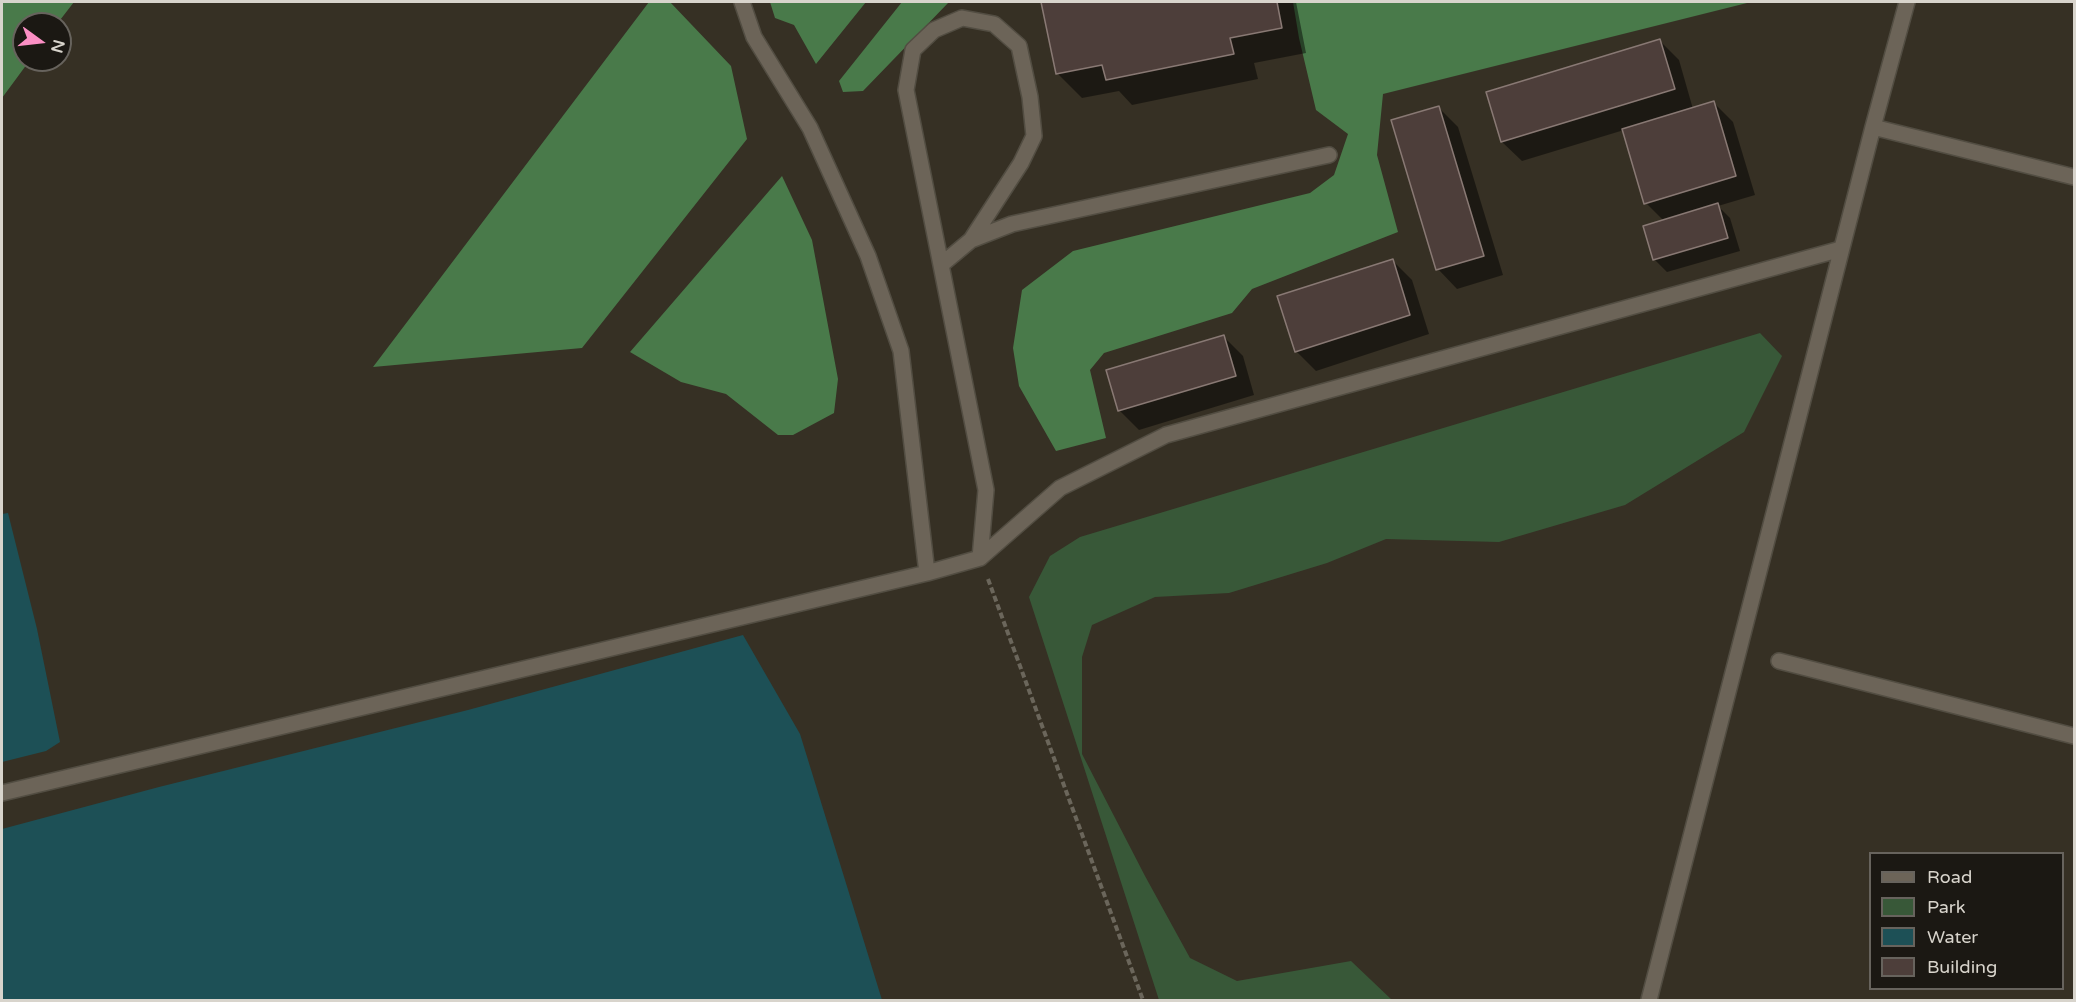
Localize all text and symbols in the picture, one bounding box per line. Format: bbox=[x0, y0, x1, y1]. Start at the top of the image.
north arrow bbox=[12, 12, 72, 72]
text: N bbox=[46, 37, 69, 55]
legend bbox=[1869, 852, 2064, 990]
text: Road bbox=[1927, 866, 1972, 888]
text: Park bbox=[1927, 896, 1965, 918]
text: Water bbox=[1927, 926, 1978, 948]
text: Building bbox=[1927, 956, 1997, 978]

